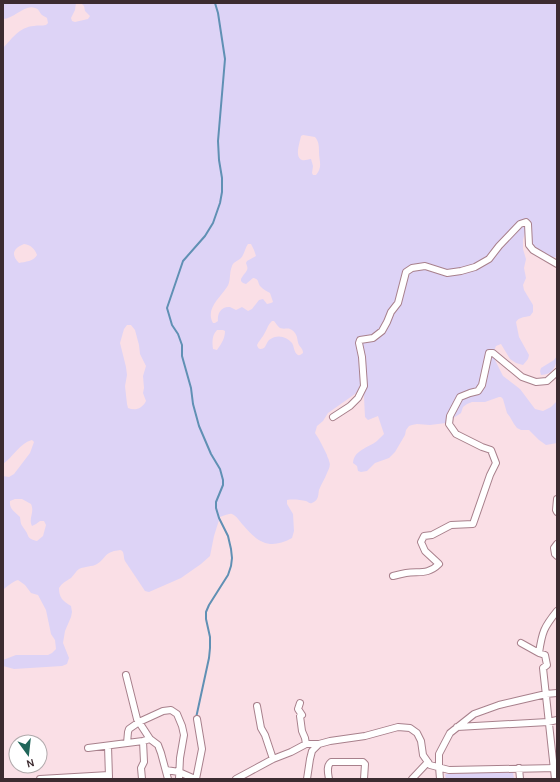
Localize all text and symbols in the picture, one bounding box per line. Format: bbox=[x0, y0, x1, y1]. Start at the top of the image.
north arrow bbox=[8, 734, 48, 774]
text: N bbox=[25, 756, 36, 770]

